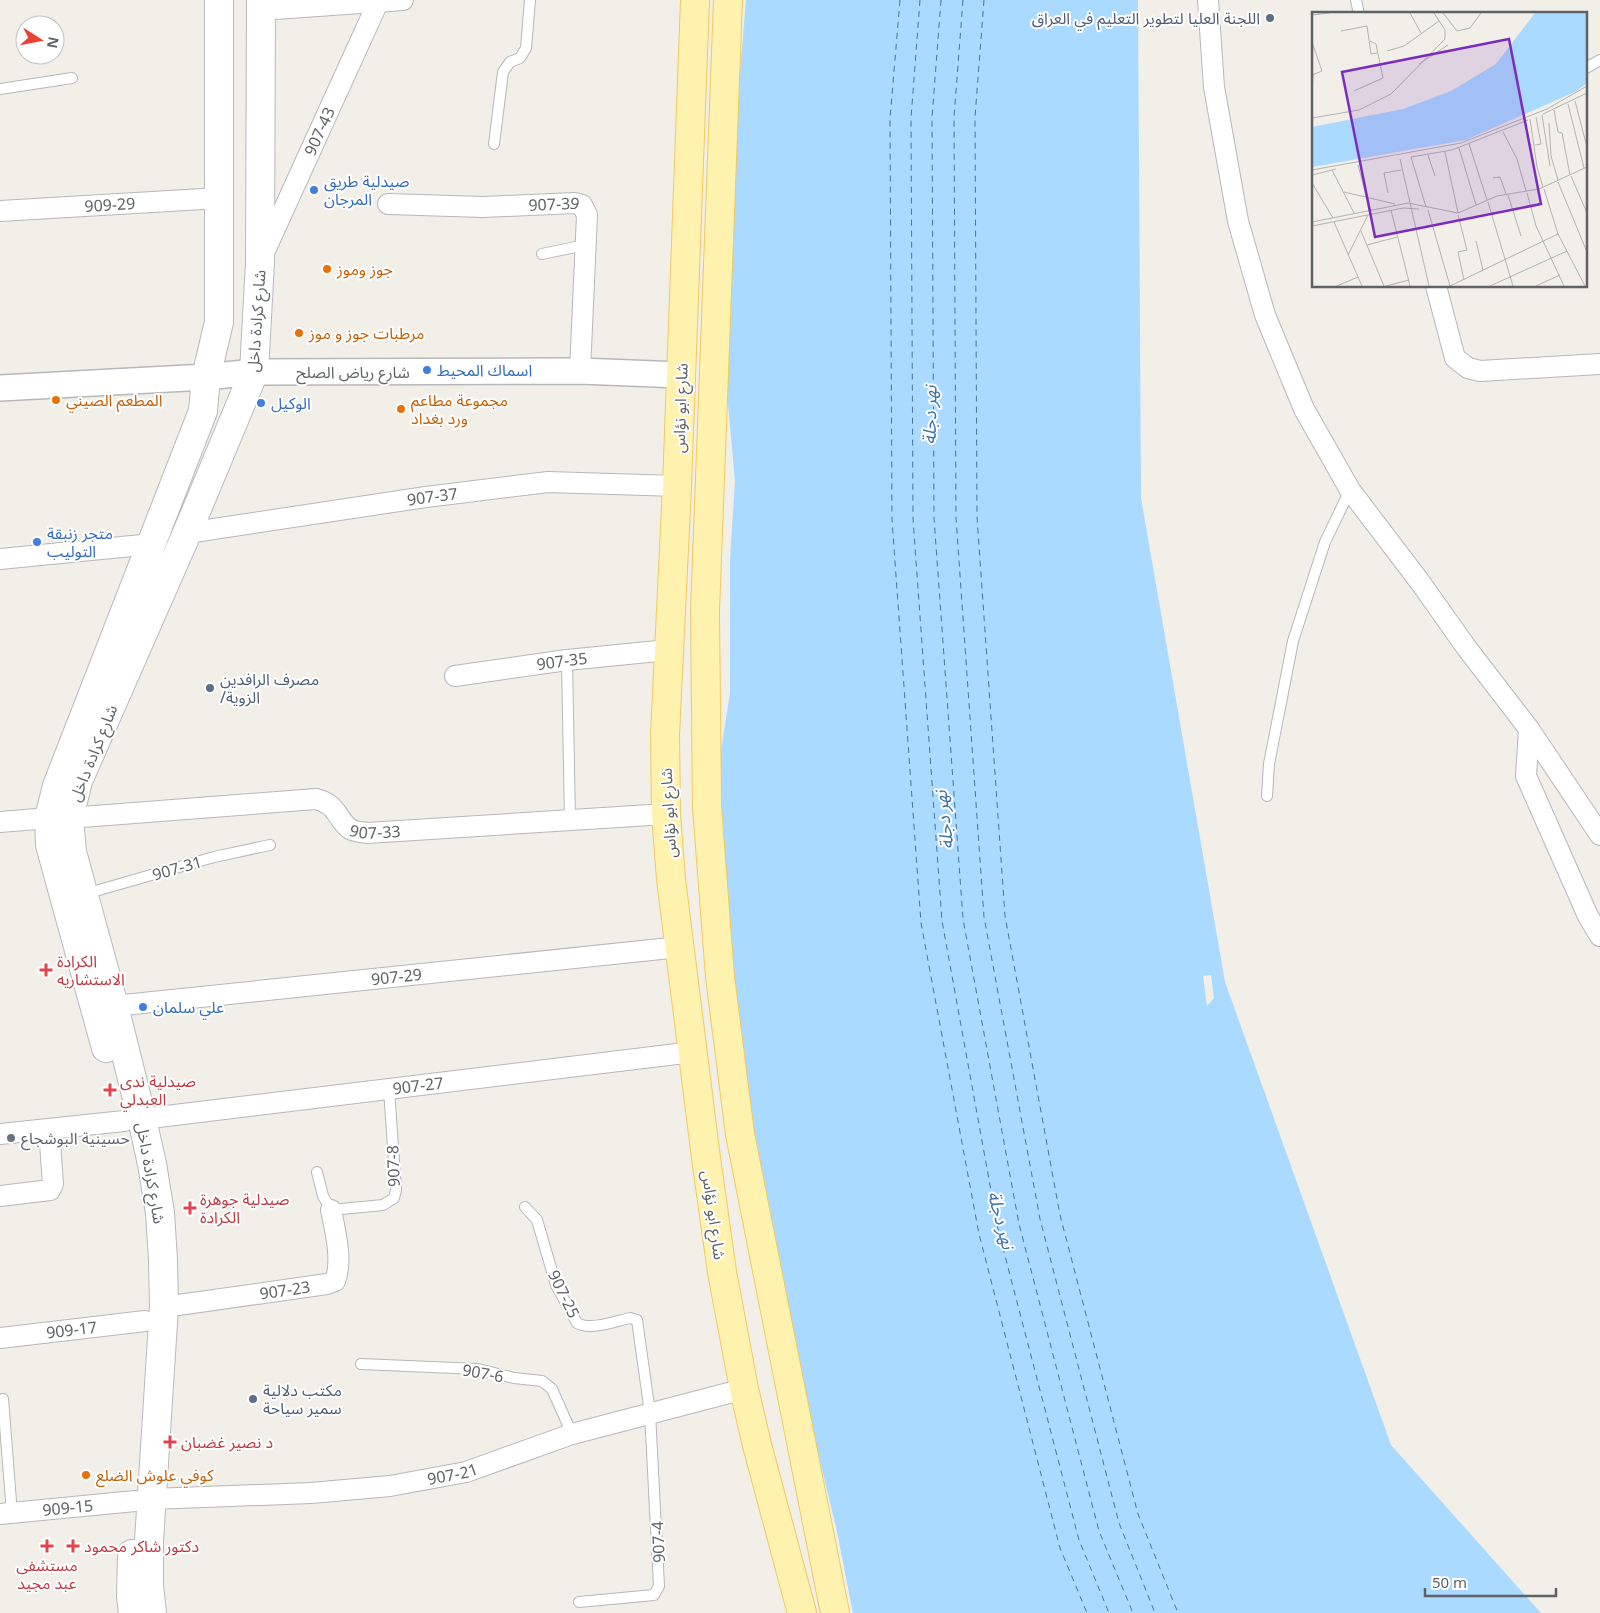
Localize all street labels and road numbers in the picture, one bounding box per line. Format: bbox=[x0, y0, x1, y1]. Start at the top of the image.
street label: 907-43 bbox=[299, 103, 340, 159]
street label: 907-39 bbox=[528, 191, 582, 216]
street label: 909-29 bbox=[84, 192, 136, 217]
street label: شارع كرادة داخل bbox=[241, 269, 273, 373]
street label: شارع رياض الصلح bbox=[296, 361, 410, 385]
street label: شارع ابو نؤاس bbox=[667, 363, 695, 454]
street label: 907-37 bbox=[405, 482, 459, 511]
street label: 907-35 bbox=[535, 647, 588, 675]
street label: شارع كرادة داخل bbox=[64, 701, 124, 805]
street label: شارع ابو نؤاس bbox=[655, 767, 683, 859]
street label: 907-33 bbox=[347, 819, 401, 844]
street label: 907-31 bbox=[149, 850, 205, 886]
street label: 907-29 bbox=[370, 963, 423, 990]
street label: 907-27 bbox=[391, 1071, 445, 1099]
street label: شارع كرادة داخل bbox=[129, 1121, 171, 1226]
street label: 907-8 bbox=[381, 1145, 405, 1187]
street label: شارع ابو نؤاس bbox=[695, 1169, 731, 1261]
street label: 907-25 bbox=[543, 1266, 585, 1322]
street label: 907-23 bbox=[258, 1276, 312, 1304]
street label: 909-17 bbox=[45, 1316, 98, 1344]
street label: 907-6 bbox=[461, 1359, 505, 1387]
street label: 907-21 bbox=[425, 1458, 481, 1490]
street label: 909-15 bbox=[41, 1494, 94, 1521]
street label: 907-4 bbox=[646, 1521, 670, 1563]

